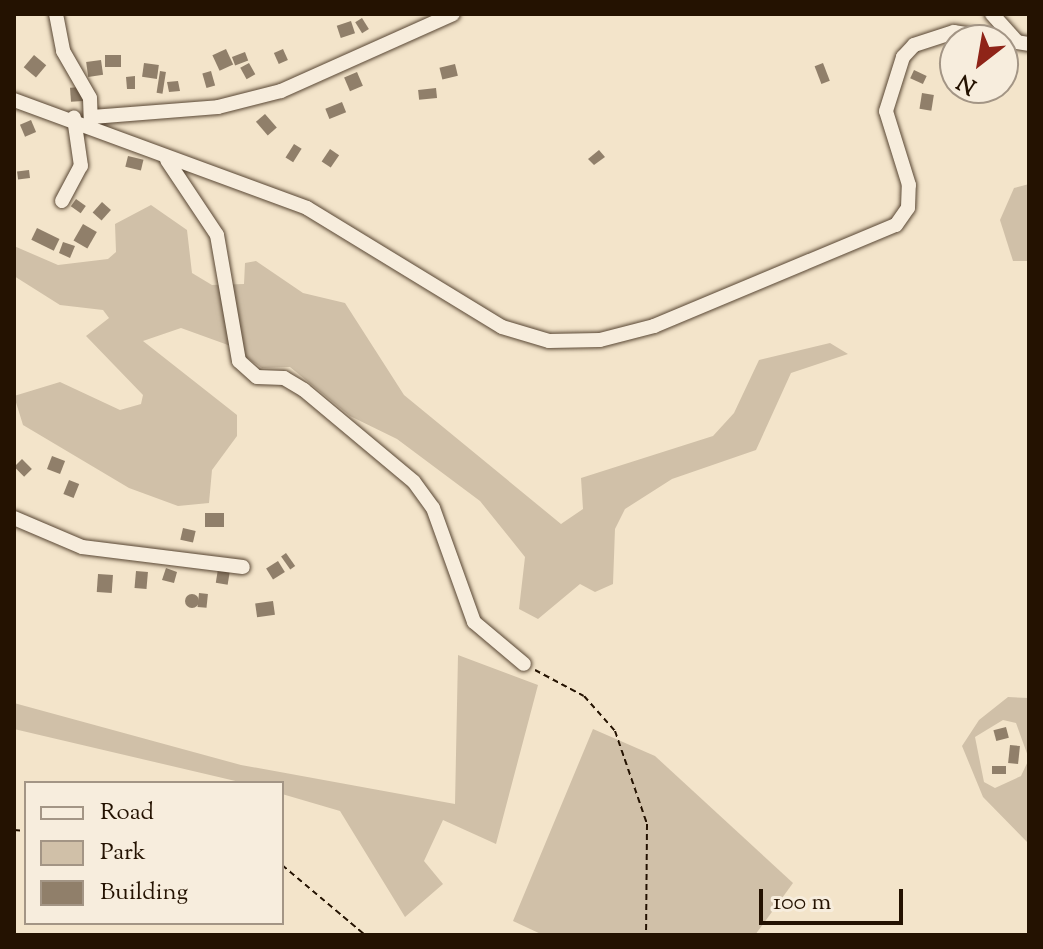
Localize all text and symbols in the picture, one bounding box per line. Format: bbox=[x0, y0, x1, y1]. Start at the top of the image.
north arrow bbox=[939, 24, 1019, 104]
text: N bbox=[952, 65, 983, 101]
legend bbox=[24, 781, 284, 925]
text: Road bbox=[100, 796, 154, 830]
text: Park bbox=[100, 836, 146, 870]
scale bar bbox=[763, 873, 907, 923]
text: Building bbox=[100, 876, 188, 910]
text: 100 m bbox=[773, 886, 831, 920]

